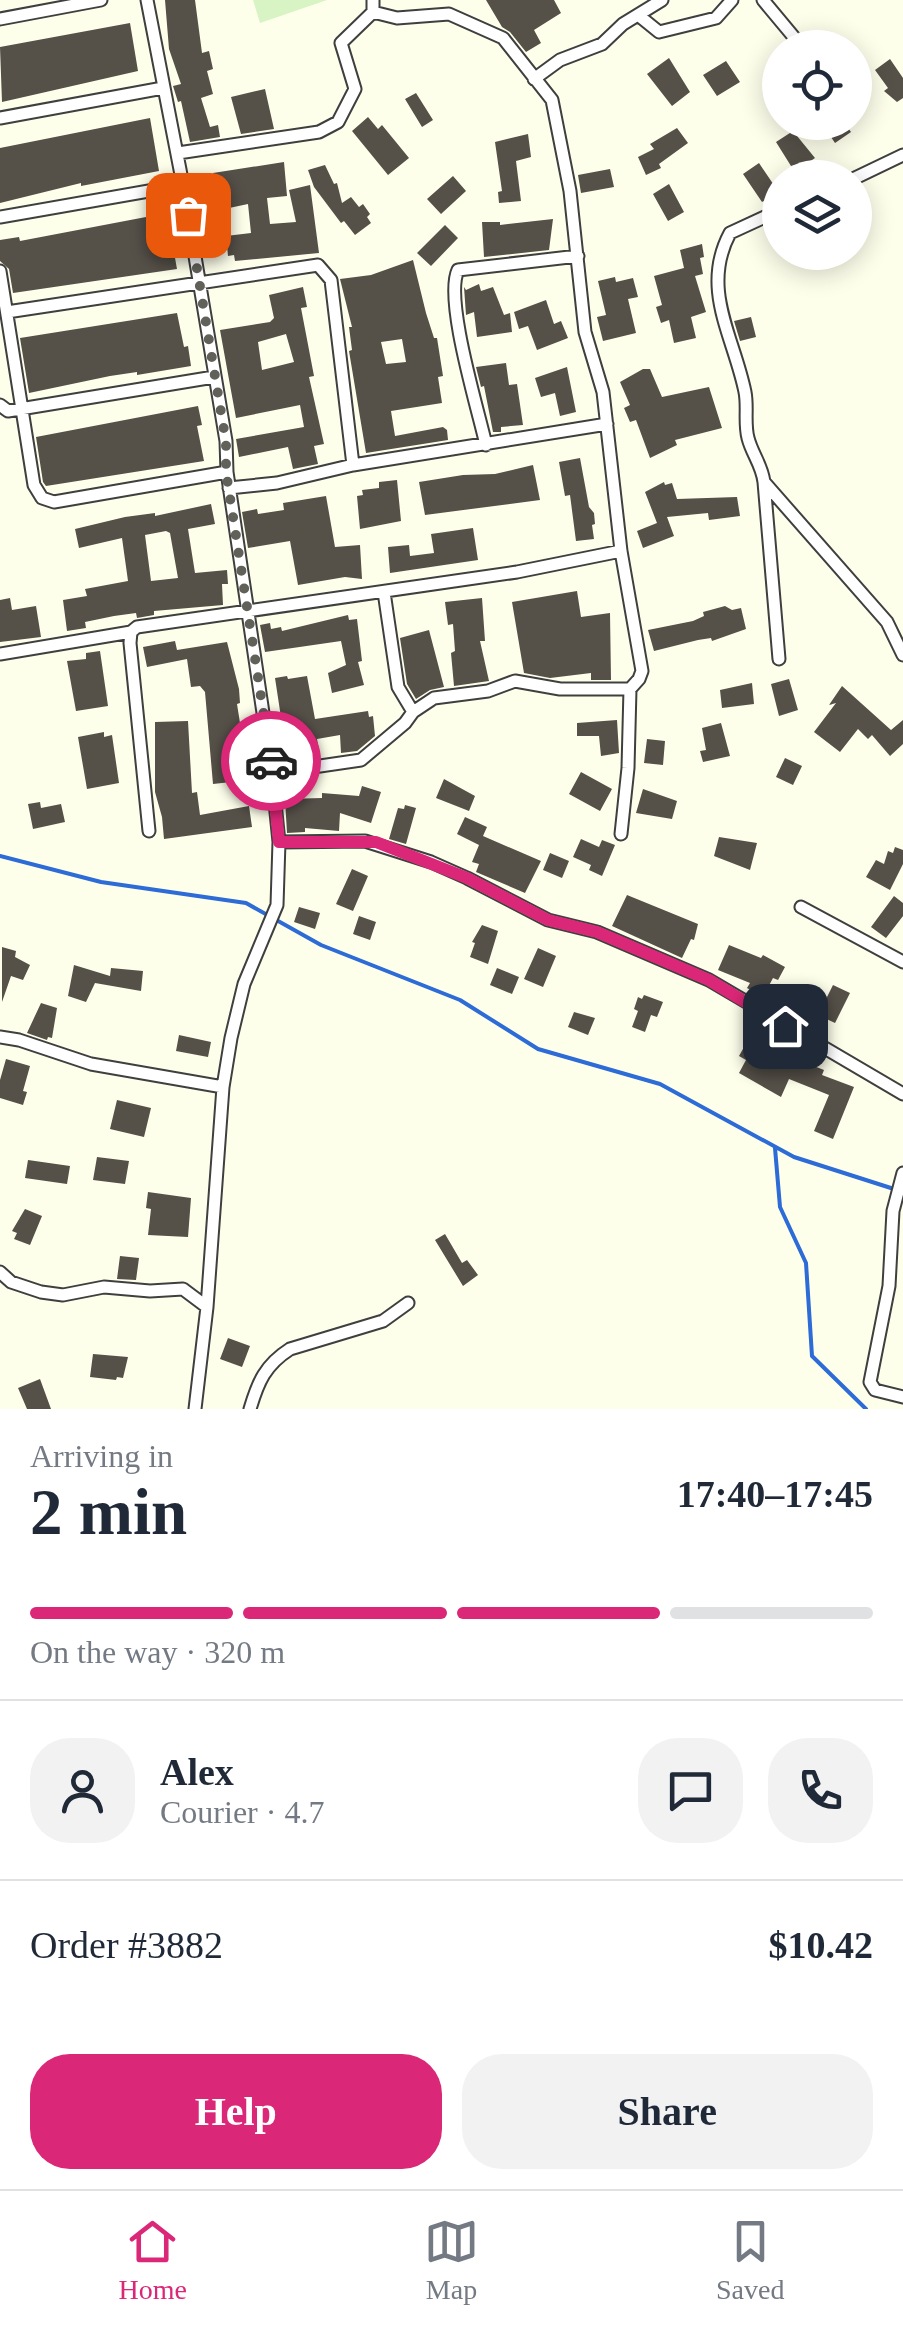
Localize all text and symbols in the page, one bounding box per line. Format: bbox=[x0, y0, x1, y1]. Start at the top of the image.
map controls bbox=[762, 30, 872, 270]
button: locate bbox=[762, 30, 872, 140]
button: layers bbox=[762, 160, 872, 270]
pin bbox=[146, 173, 231, 258]
icon: bag bbox=[161, 188, 216, 243]
courier bbox=[221, 711, 321, 811]
icon: car bbox=[244, 734, 299, 789]
pin bbox=[743, 984, 828, 1069]
icon: home bbox=[758, 999, 813, 1054]
text: Arriving in bbox=[30, 1438, 173, 1474]
text: 17:40–17:45 bbox=[677, 1473, 873, 1515]
text: 2 min bbox=[30, 1476, 187, 1548]
text: On the way · 320 m bbox=[30, 1634, 285, 1670]
button: person bbox=[30, 1738, 135, 1843]
button: chat bbox=[638, 1738, 743, 1843]
button: phone bbox=[768, 1738, 873, 1843]
text: Alex bbox=[160, 1751, 234, 1793]
text: Courier · 4.7 bbox=[160, 1794, 324, 1830]
text: Order #3882 bbox=[30, 1924, 223, 1966]
text: $10.42 bbox=[769, 1924, 873, 1966]
button: Help bbox=[30, 2054, 442, 2169]
button: Share bbox=[462, 2054, 873, 2169]
tab: Home bbox=[119, 2214, 187, 2306]
tab: Map bbox=[424, 2214, 479, 2306]
tab: Saved bbox=[716, 2214, 784, 2306]

